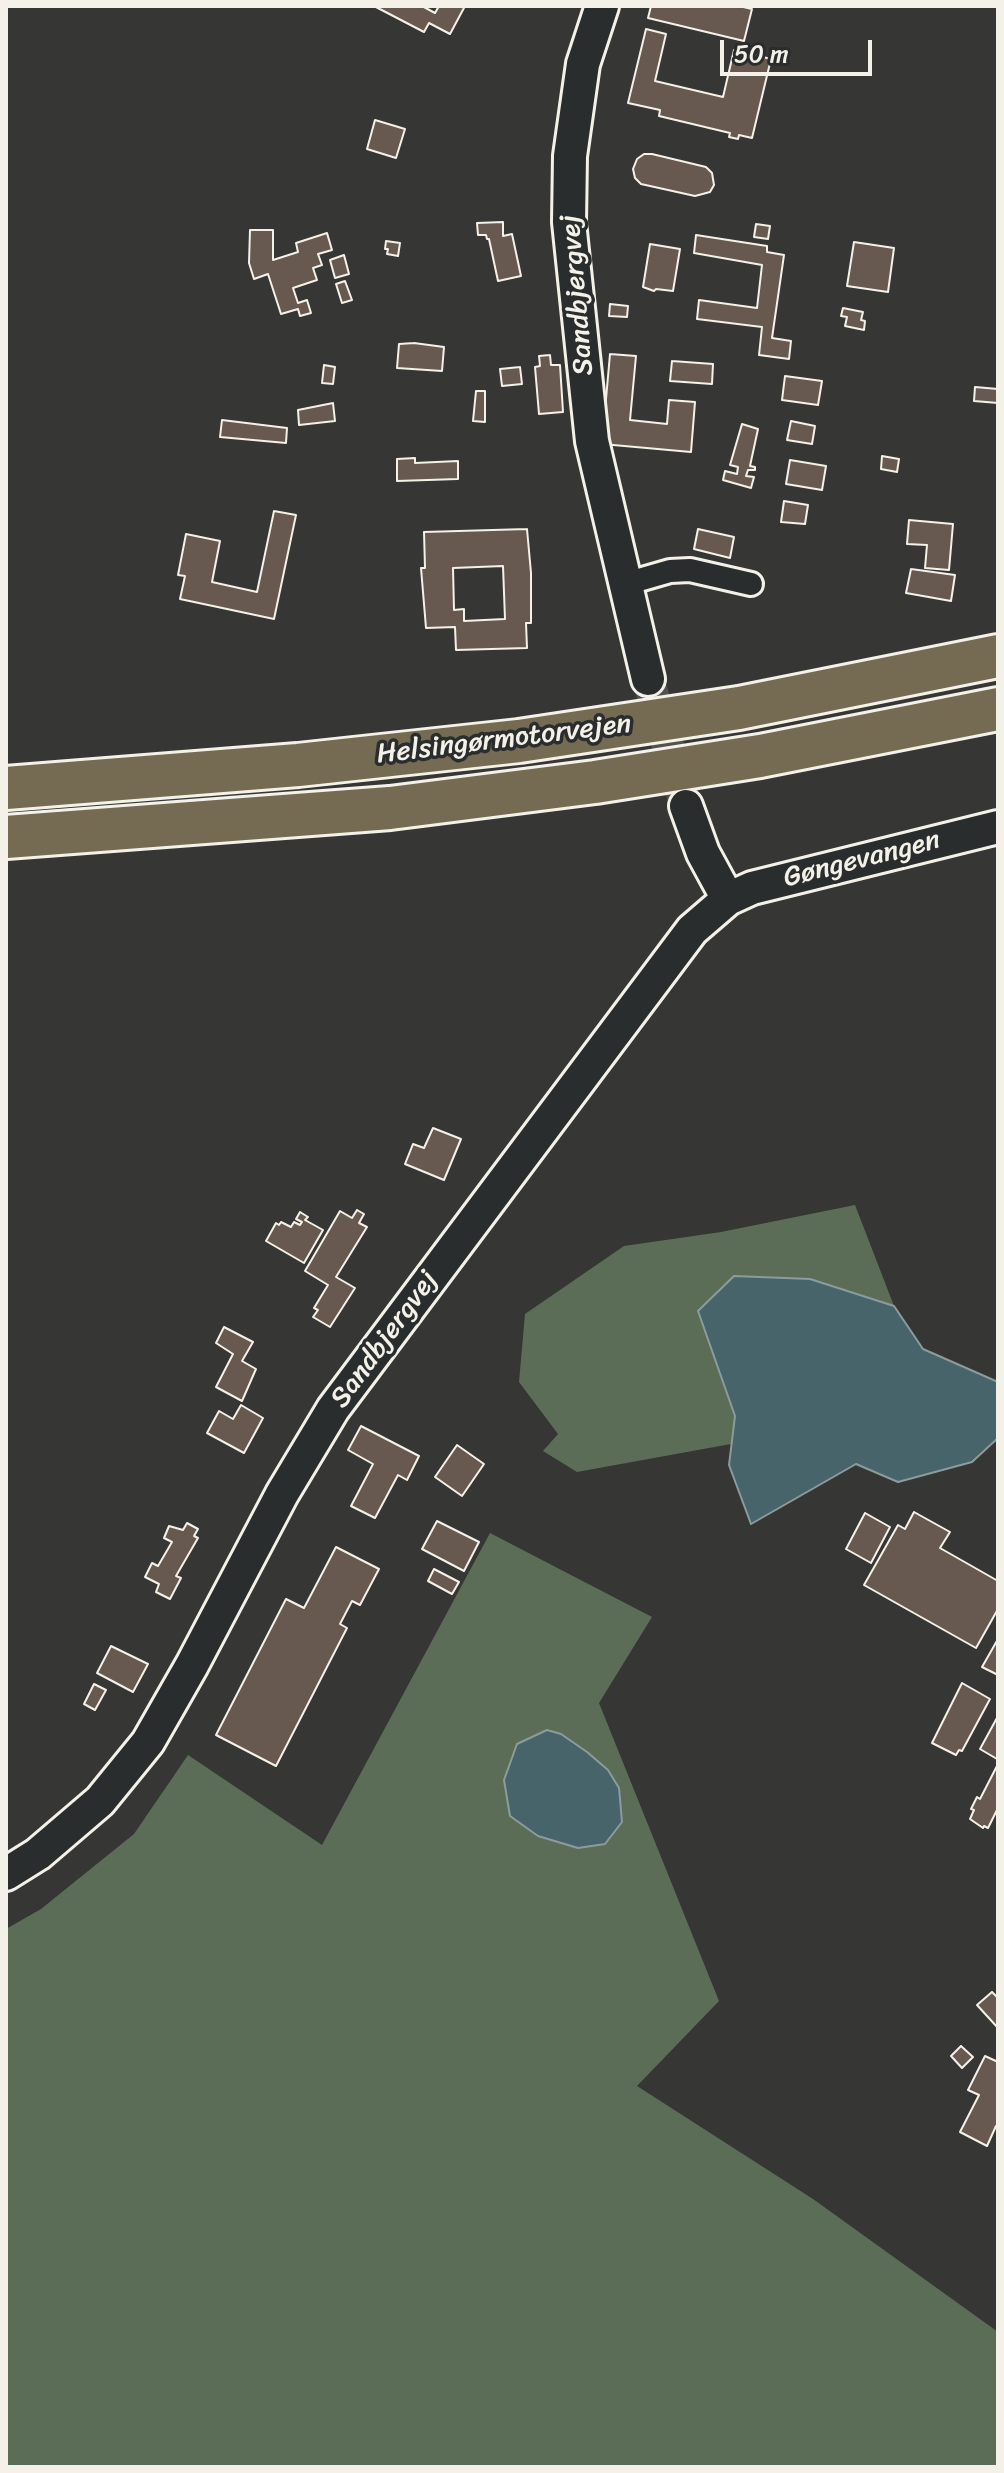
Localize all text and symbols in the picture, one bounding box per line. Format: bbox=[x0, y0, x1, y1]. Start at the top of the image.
scale bar bbox=[724, 24, 876, 74]
text: 50 m bbox=[734, 33, 789, 75]
street label: Sandbjergvej bbox=[554, 213, 602, 377]
street label: Helsingørmotorvejen bbox=[375, 708, 633, 772]
street label: Gøngevangen bbox=[780, 824, 944, 896]
street label: Sandbjergvej bbox=[324, 1265, 446, 1415]

